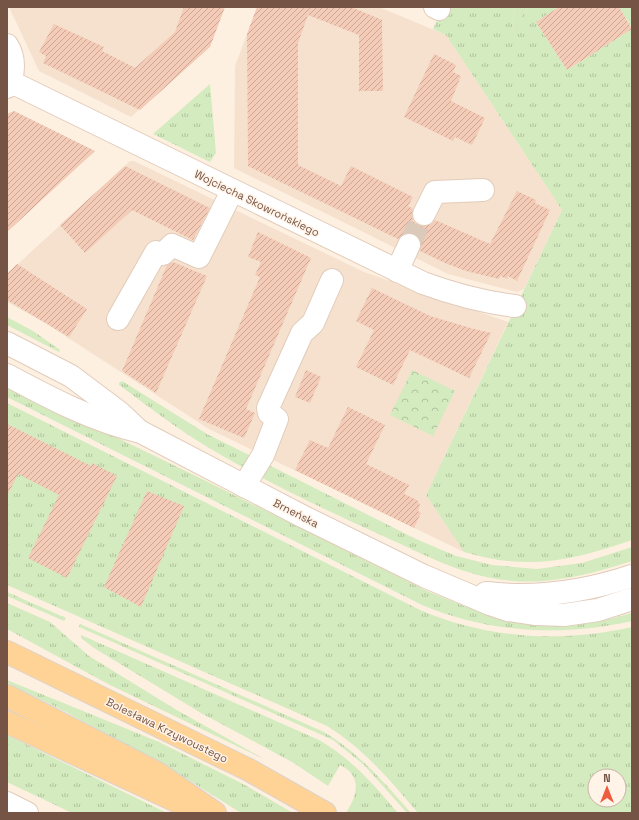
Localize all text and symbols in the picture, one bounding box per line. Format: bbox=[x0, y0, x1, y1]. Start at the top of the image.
street label: Wojciecha Skowrońskiego bbox=[192, 167, 322, 239]
street label: Brneńska bbox=[271, 496, 322, 531]
street label: Bolesława Krzywoustego bbox=[104, 694, 230, 766]
north arrow bbox=[587, 768, 627, 808]
text: N bbox=[603, 771, 611, 785]

